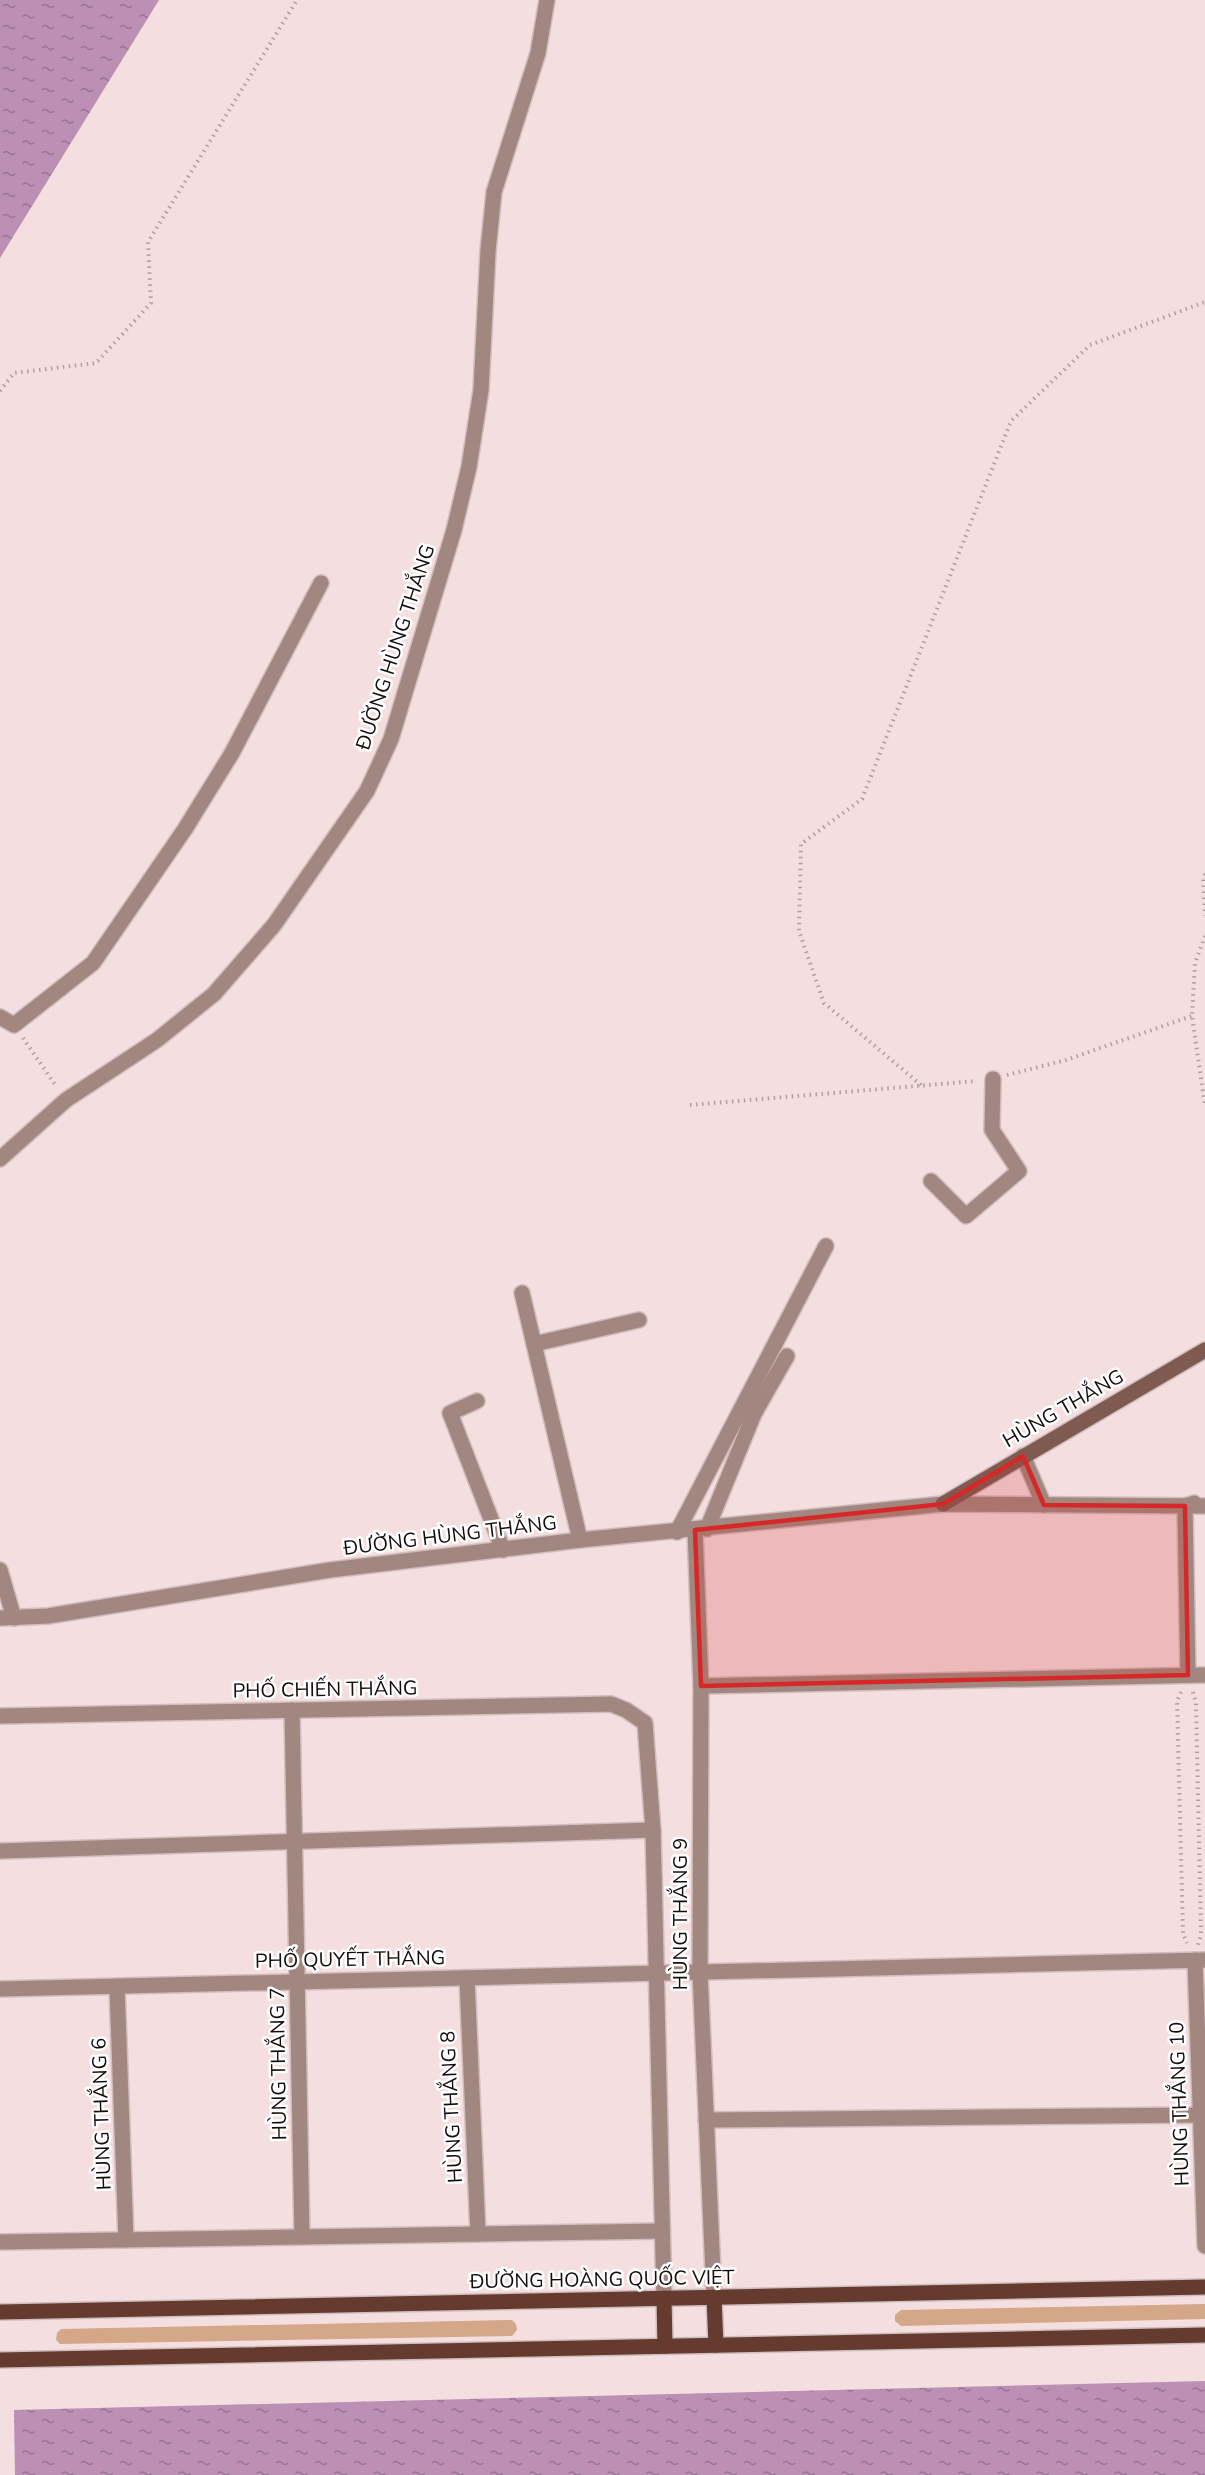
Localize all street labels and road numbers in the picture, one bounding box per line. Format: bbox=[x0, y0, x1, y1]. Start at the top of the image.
street label: ĐƯỜNG HÙNG THẮNG bbox=[348, 541, 441, 754]
street label: HÙNG THẮNG bbox=[997, 1362, 1129, 1454]
street label: ĐƯỜNG HÙNG THẮNG bbox=[341, 1508, 558, 1562]
street label: PHỐ CHIẾN THẮNG bbox=[232, 1673, 418, 1705]
street label: HÙNG THẮNG 9 bbox=[666, 1838, 694, 1990]
street label: PHỐ QUYẾT THẮNG bbox=[255, 1943, 445, 1975]
street label: HÙNG THẮNG 7 bbox=[263, 1987, 293, 2141]
street label: HÙNG THẮNG 10 bbox=[1162, 2021, 1196, 2187]
street label: HÙNG THẮNG 8 bbox=[433, 2030, 469, 2184]
street label: HÙNG THẮNG 6 bbox=[84, 2037, 118, 2191]
street label: ĐƯỜNG HOÀNG QUỐC VIỆT bbox=[468, 2263, 735, 2295]

